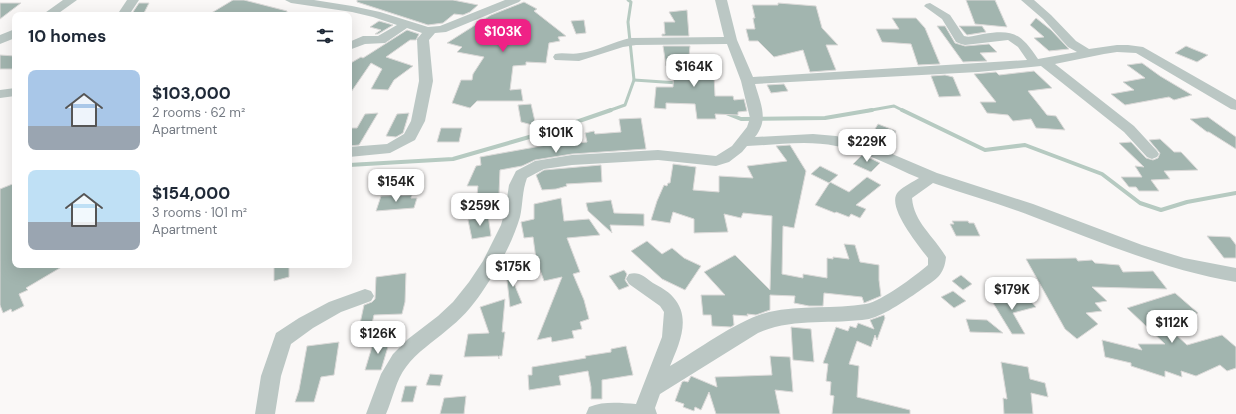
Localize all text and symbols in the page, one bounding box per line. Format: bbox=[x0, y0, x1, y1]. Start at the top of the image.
pin: $103K bbox=[475, 19, 531, 53]
text: $103K bbox=[484, 23, 522, 40]
text: 10 homes bbox=[28, 25, 106, 47]
icon: filters bbox=[314, 25, 336, 47]
pin: $164K bbox=[666, 54, 722, 88]
text: $164K bbox=[675, 58, 713, 75]
text: $103,000 bbox=[152, 82, 231, 104]
icon: home bbox=[60, 86, 108, 134]
text: 2 rooms · 62 m² bbox=[152, 104, 245, 121]
pin: $101K bbox=[528, 120, 584, 154]
text: Apartment bbox=[152, 121, 217, 138]
text: $101K bbox=[539, 124, 573, 141]
pin: $229K bbox=[839, 129, 895, 163]
text: $229K bbox=[847, 133, 887, 150]
pin: $154K bbox=[368, 169, 424, 203]
text: $154K bbox=[377, 173, 415, 190]
text: $154,000 bbox=[152, 182, 230, 204]
icon: home bbox=[60, 186, 108, 234]
pin: $259K bbox=[452, 193, 508, 227]
text: $259K bbox=[460, 197, 500, 214]
text: 3 rooms · 101 m² bbox=[152, 204, 247, 221]
text: Apartment bbox=[152, 221, 217, 238]
pin: $175K bbox=[485, 254, 541, 288]
text: $175K bbox=[495, 258, 531, 275]
pin: $179K bbox=[984, 277, 1040, 311]
text: $179K bbox=[994, 281, 1030, 298]
pin: $112K bbox=[1144, 310, 1200, 344]
text: $112K bbox=[1155, 314, 1189, 331]
pin: $126K bbox=[350, 321, 406, 355]
text: $126K bbox=[360, 325, 396, 342]

